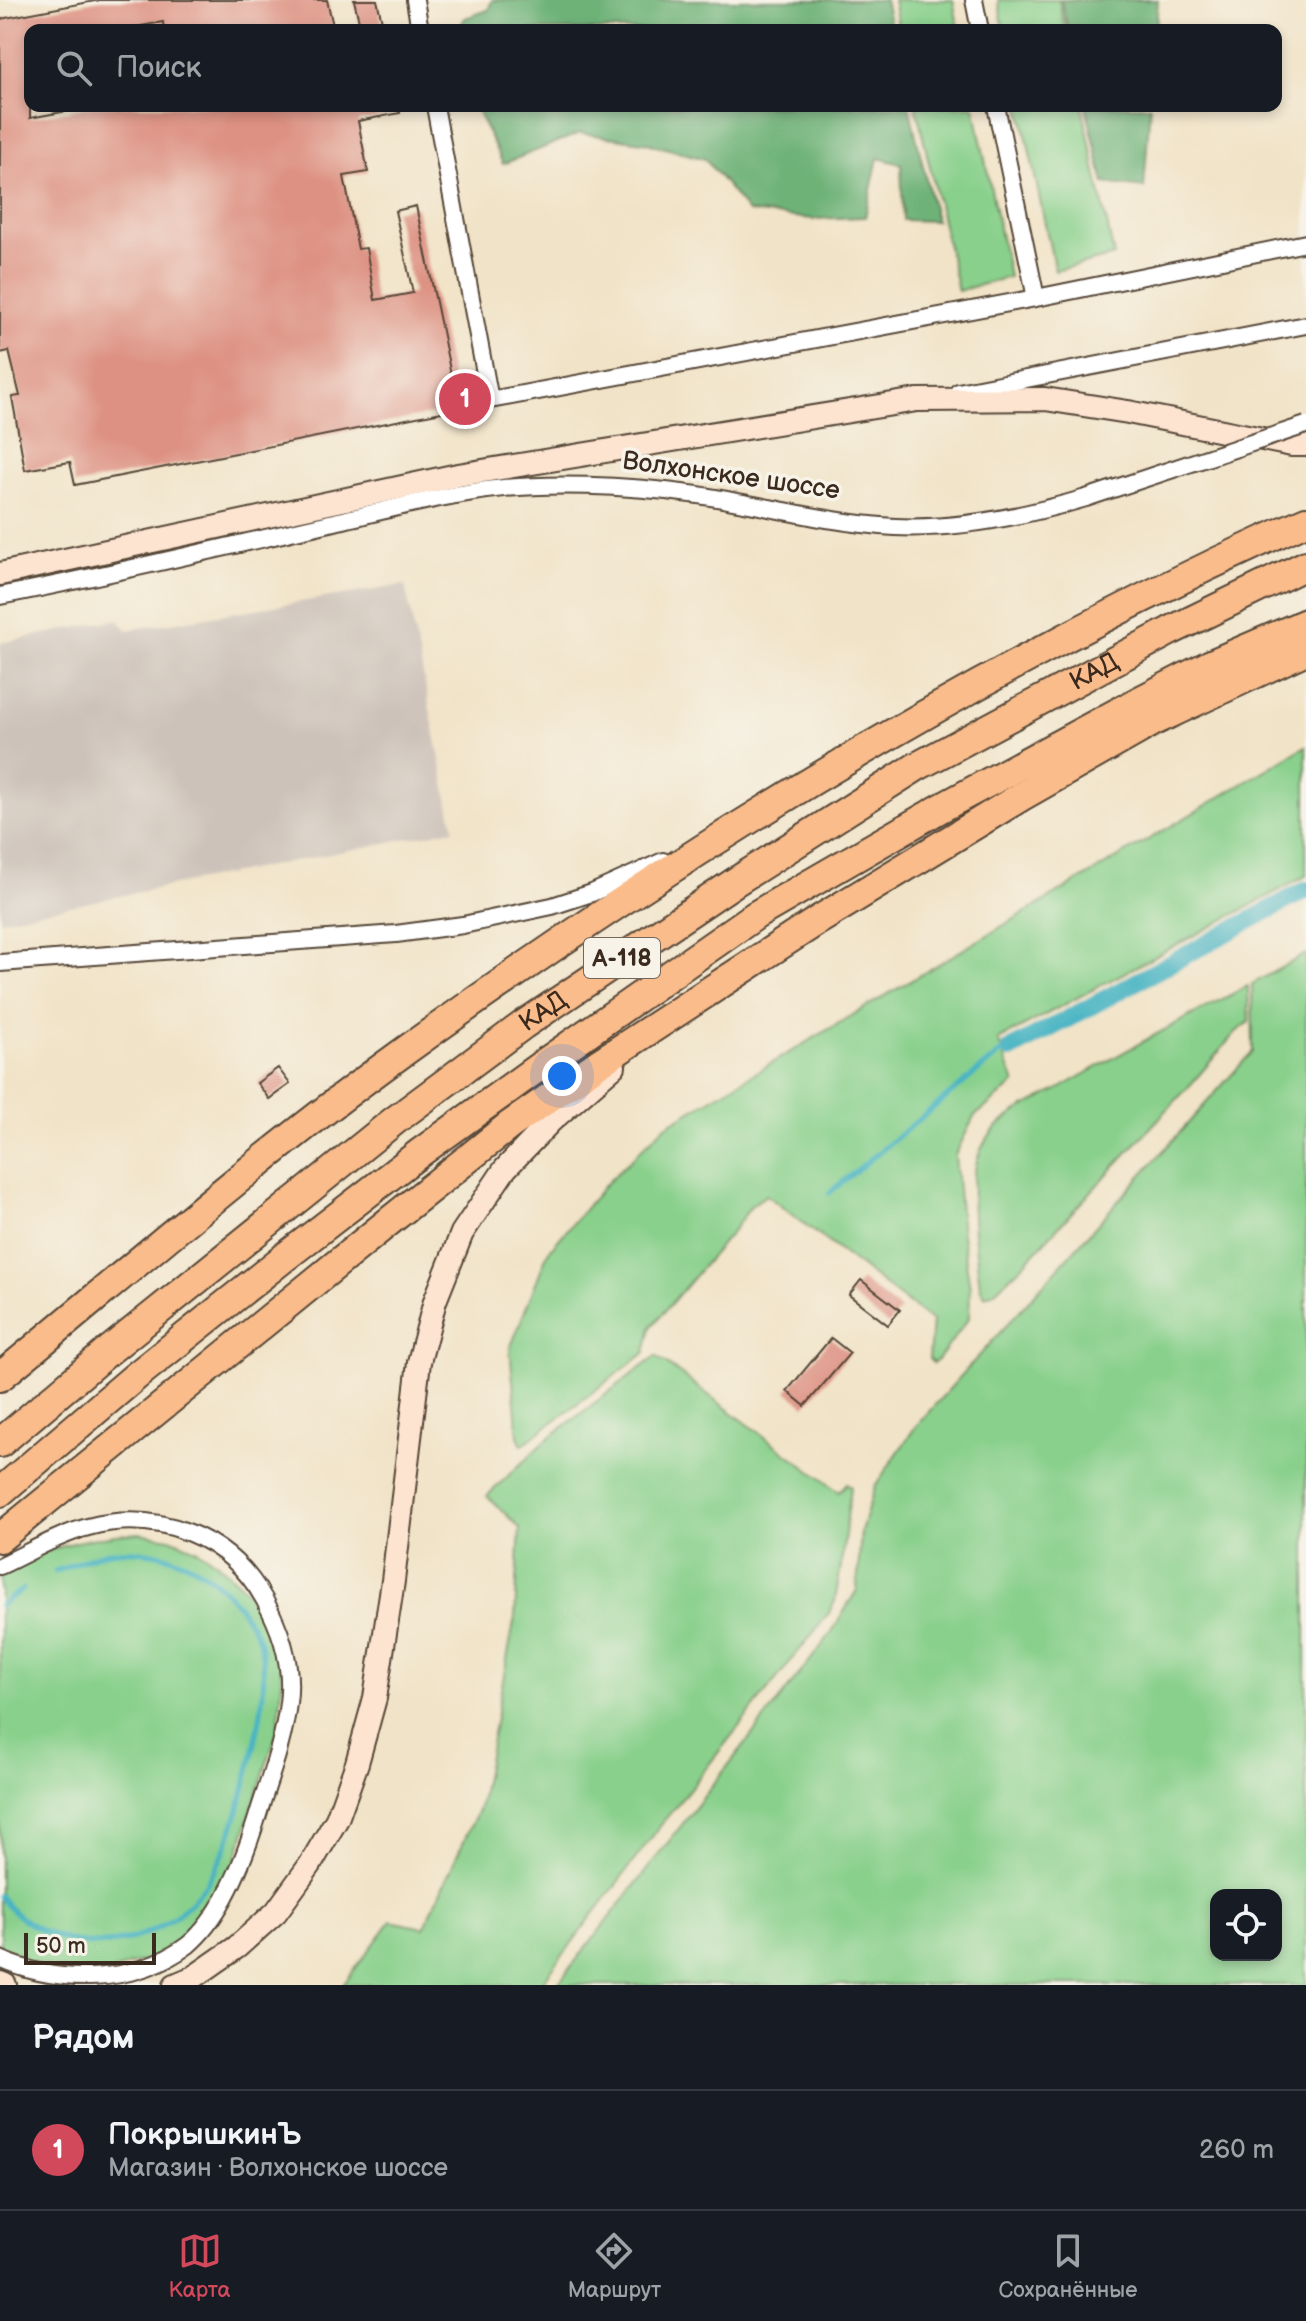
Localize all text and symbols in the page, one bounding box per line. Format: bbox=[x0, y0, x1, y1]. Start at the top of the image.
search box bbox=[24, 24, 1282, 112]
icon: search bbox=[52, 46, 96, 90]
text: Поиск bbox=[116, 50, 202, 86]
pin: 1 bbox=[439, 369, 491, 429]
street label: Волхонское шоссе bbox=[620, 445, 842, 507]
street label: КАД bbox=[1064, 646, 1124, 697]
road number: А-118 bbox=[584, 938, 660, 978]
street label: КАД bbox=[513, 984, 573, 1038]
your location bbox=[542, 1056, 582, 1096]
map controls bbox=[1210, 1889, 1282, 1961]
button: locate bbox=[1210, 1889, 1282, 1961]
scale bar bbox=[24, 1929, 156, 1965]
text: 50 m bbox=[36, 1933, 86, 1960]
text: Рядом bbox=[32, 2017, 134, 2058]
text: ПокрышкинЪ bbox=[108, 2117, 302, 2153]
text: 1 bbox=[53, 2135, 63, 2166]
text: 260 m bbox=[1199, 2135, 1274, 2166]
text: Магазин · Волхонское шоссе bbox=[108, 2153, 448, 2184]
tab: Карта bbox=[169, 2229, 231, 2304]
tab: Маршрут bbox=[568, 2229, 661, 2304]
tab: Сохранённые bbox=[998, 2229, 1137, 2304]

